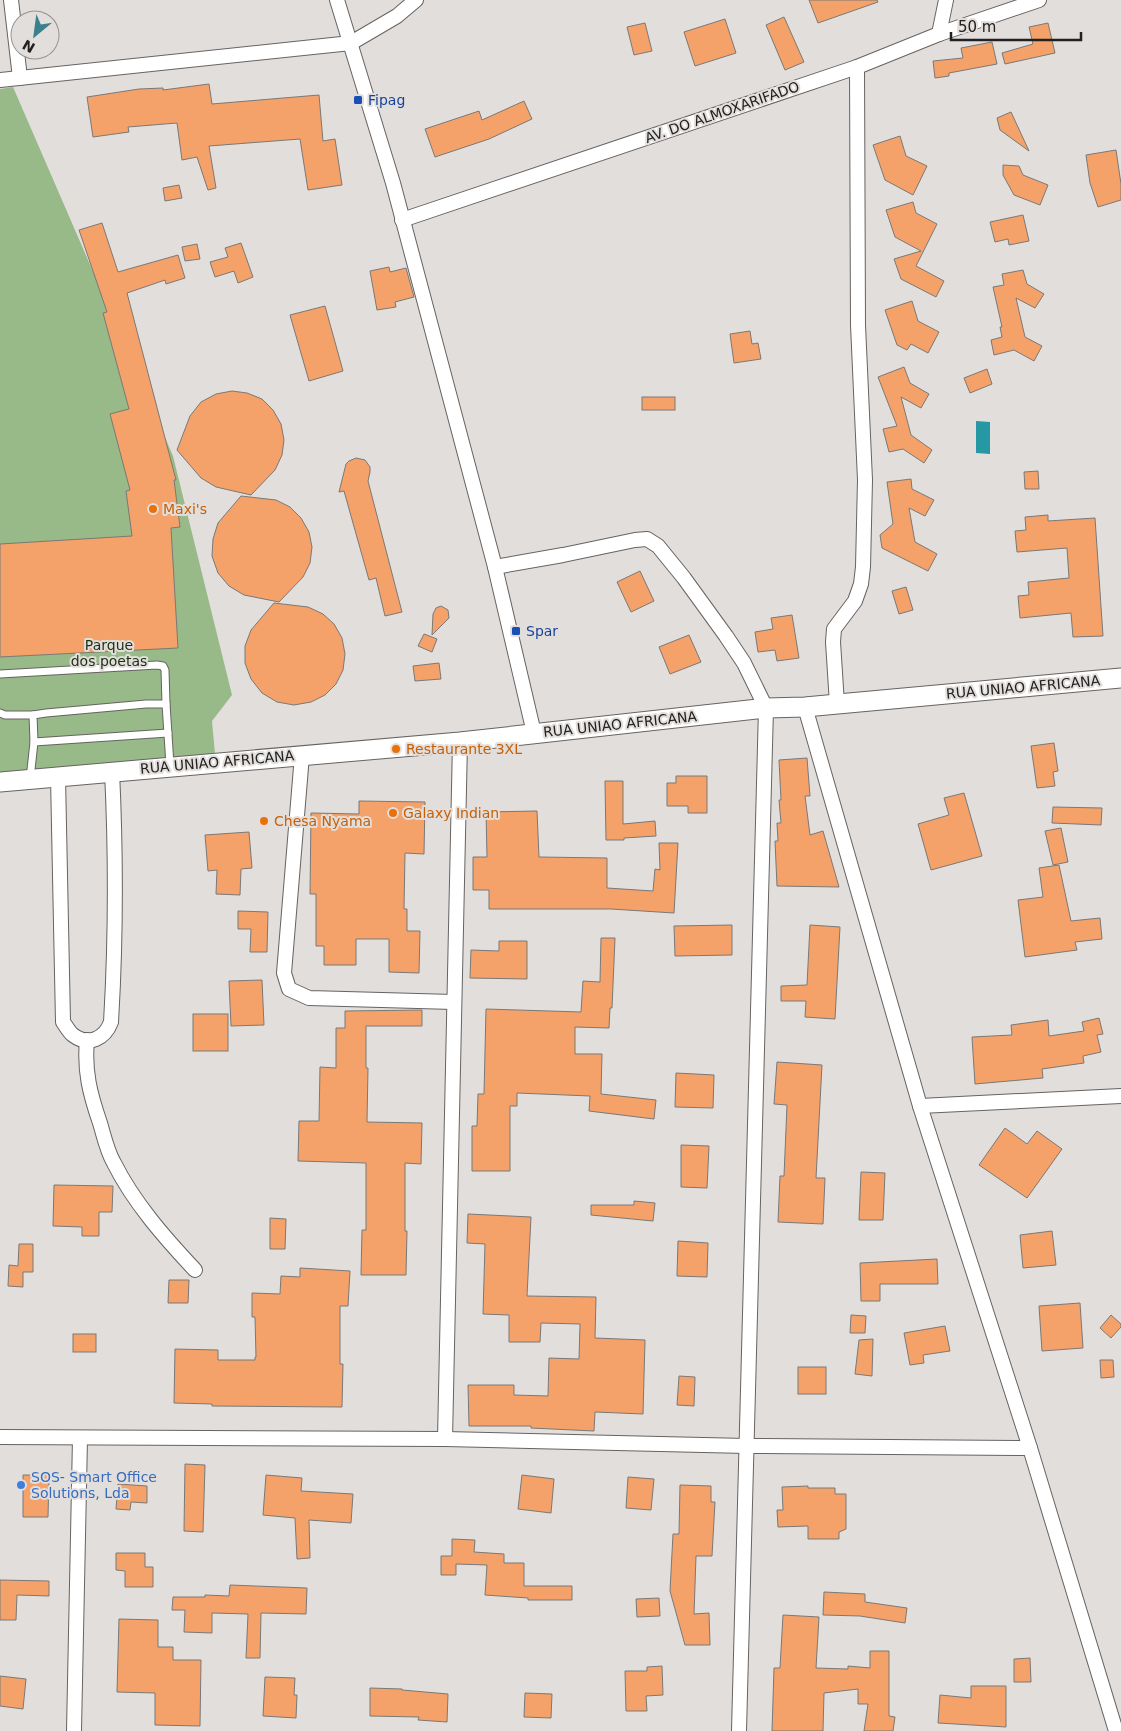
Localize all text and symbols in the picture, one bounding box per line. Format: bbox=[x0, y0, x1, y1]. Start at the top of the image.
north arrow bbox=[10, 10, 60, 60]
scale bar bbox=[951, 10, 1081, 42]
text: 50 m bbox=[958, 18, 996, 36]
text: N bbox=[20, 37, 38, 56]
street label: AV. DO ALMOXARIFADO bbox=[643, 78, 801, 146]
place label: Fipag bbox=[368, 92, 405, 108]
marker: Fipag bbox=[352, 94, 364, 106]
place label: Maxi's bbox=[163, 501, 207, 517]
marker: Maxi's bbox=[147, 503, 159, 515]
place label: Spar bbox=[526, 623, 558, 639]
marker: Spar bbox=[510, 625, 522, 637]
park label: Parque dos poetas bbox=[71, 637, 147, 669]
street label: RUA UNIAO AFRICANA bbox=[945, 672, 1101, 702]
street label: RUA UNIAO AFRICANA bbox=[542, 708, 698, 740]
place label: Restaurante 3XL bbox=[406, 741, 522, 757]
marker: Restaurante 3XL bbox=[390, 743, 402, 755]
street label: RUA UNIAO AFRICANA bbox=[139, 747, 295, 777]
place label: Galaxy Indian bbox=[403, 805, 499, 821]
marker: Galaxy Indian bbox=[387, 807, 399, 819]
place label: Chesa Nyama bbox=[274, 813, 371, 829]
marker: Chesa Nyama bbox=[258, 815, 270, 827]
place label: SOS- Smart Office Solutions, Lda bbox=[31, 1469, 157, 1501]
marker: SOS- Smart Office Solutions, Lda bbox=[15, 1479, 27, 1491]

